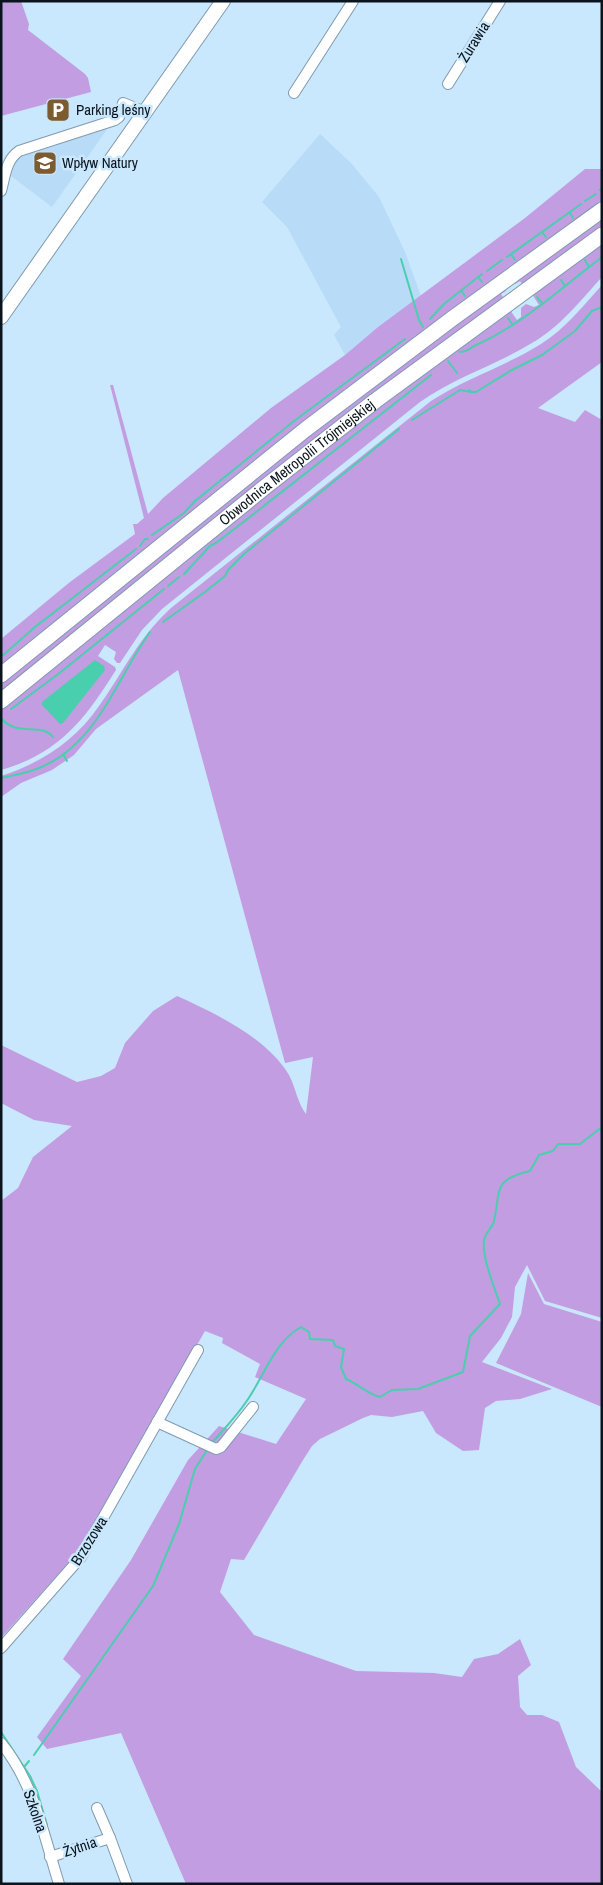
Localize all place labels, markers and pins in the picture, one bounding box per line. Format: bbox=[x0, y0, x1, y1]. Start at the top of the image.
parking icon: Parking leśny bbox=[45, 97, 71, 123]
place label: Parking leśny bbox=[76, 99, 151, 120]
school or university icon: Wpływ Natury bbox=[32, 150, 58, 176]
place label: Wpływ Natury bbox=[62, 152, 139, 173]

